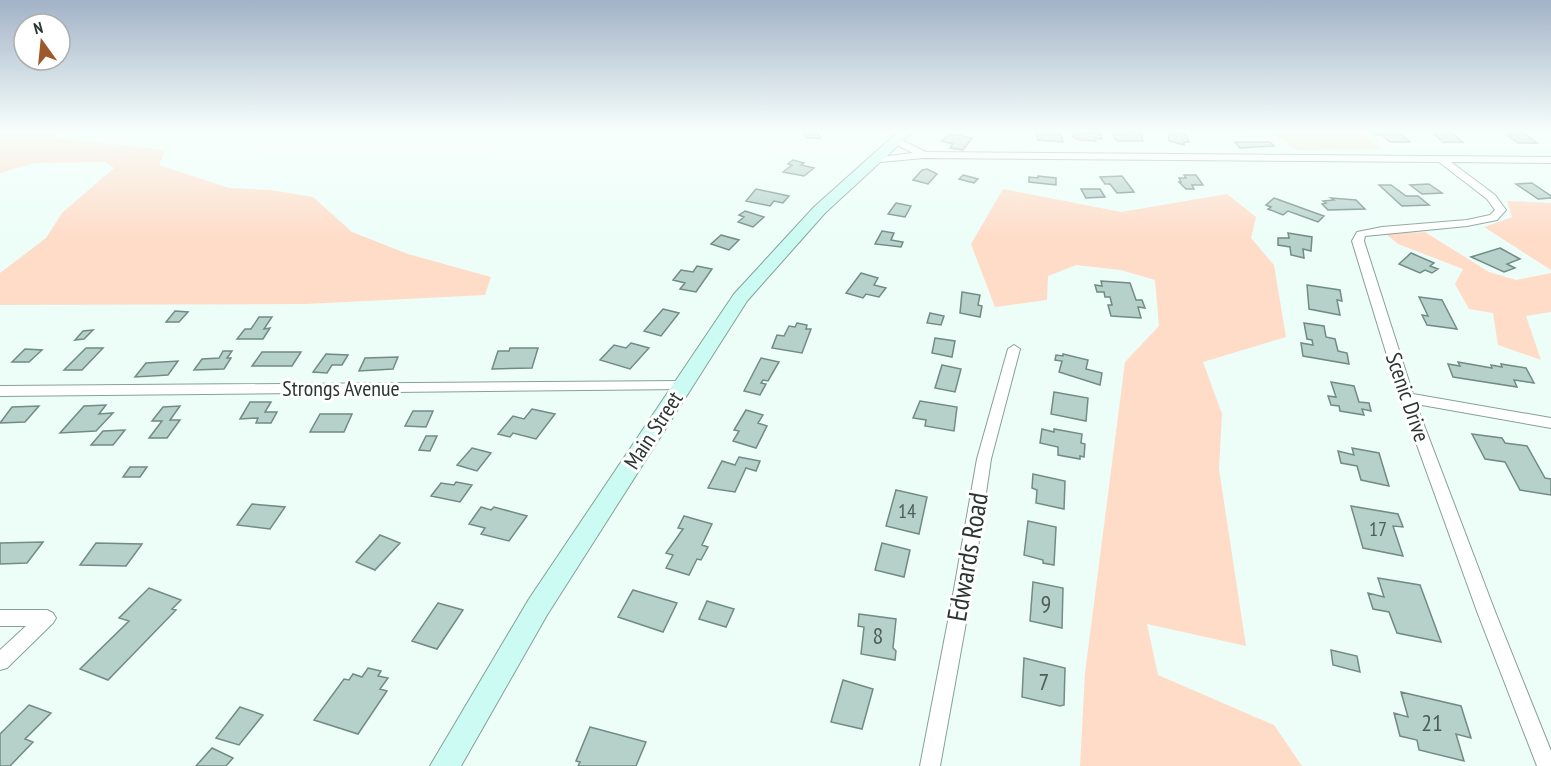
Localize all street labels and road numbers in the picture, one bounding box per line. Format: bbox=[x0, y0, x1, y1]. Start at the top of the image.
street label: Scenic Drive bbox=[1380, 349, 1436, 445]
street label: Strongs Avenue bbox=[282, 374, 400, 402]
street label: Main Street bbox=[617, 386, 689, 474]
street label: Edwards Road bbox=[939, 490, 995, 624]

